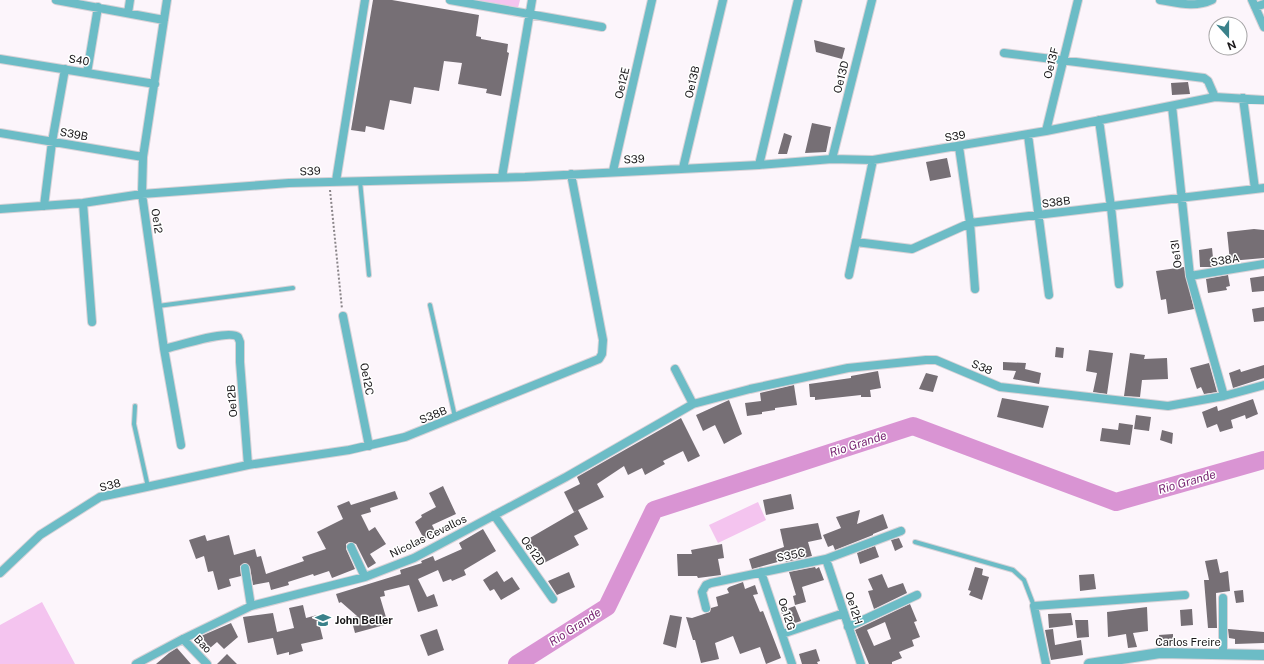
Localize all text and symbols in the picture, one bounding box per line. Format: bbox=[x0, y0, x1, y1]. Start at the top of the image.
north arrow bbox=[1208, 16, 1248, 56]
text: N bbox=[1225, 38, 1238, 52]
street label: Oe13F bbox=[1041, 46, 1061, 80]
street label: S40 bbox=[68, 52, 91, 68]
street label: Oe13D bbox=[831, 59, 851, 95]
street label: Oe13B bbox=[682, 65, 702, 99]
street label: Oe12E bbox=[613, 66, 631, 100]
street label: S39B bbox=[59, 126, 89, 142]
street label: S39 bbox=[944, 128, 966, 144]
street label: S39 bbox=[623, 152, 645, 166]
street label: S39 bbox=[299, 164, 321, 178]
street label: S38B bbox=[1041, 194, 1071, 210]
street label: Oe12 bbox=[149, 208, 165, 235]
street label: Oe13I bbox=[1168, 239, 1184, 269]
street label: S38A bbox=[1210, 252, 1241, 268]
street label: S38 bbox=[970, 357, 994, 377]
street label: Oe12C bbox=[358, 362, 376, 396]
street label: Oe12B bbox=[225, 384, 239, 418]
street label: S38B bbox=[417, 404, 449, 426]
water label: Rio Grande bbox=[828, 428, 889, 460]
water label: Rio Grande bbox=[1157, 467, 1218, 497]
street label: S38 bbox=[98, 477, 122, 493]
street label: Nicolas Cevallos bbox=[388, 512, 469, 560]
street label: Oe12D bbox=[519, 534, 548, 568]
street label: S35C bbox=[776, 546, 806, 564]
street label: Oe12H bbox=[843, 590, 865, 626]
street label: Oe12G bbox=[776, 596, 798, 632]
water label: Rio Grande bbox=[546, 605, 604, 649]
school or university icon: John Beller bbox=[314, 611, 332, 629]
place label: John Beller bbox=[335, 614, 393, 626]
street label: Bao bbox=[192, 633, 214, 655]
street label: Carlos Freire bbox=[1155, 636, 1221, 648]

